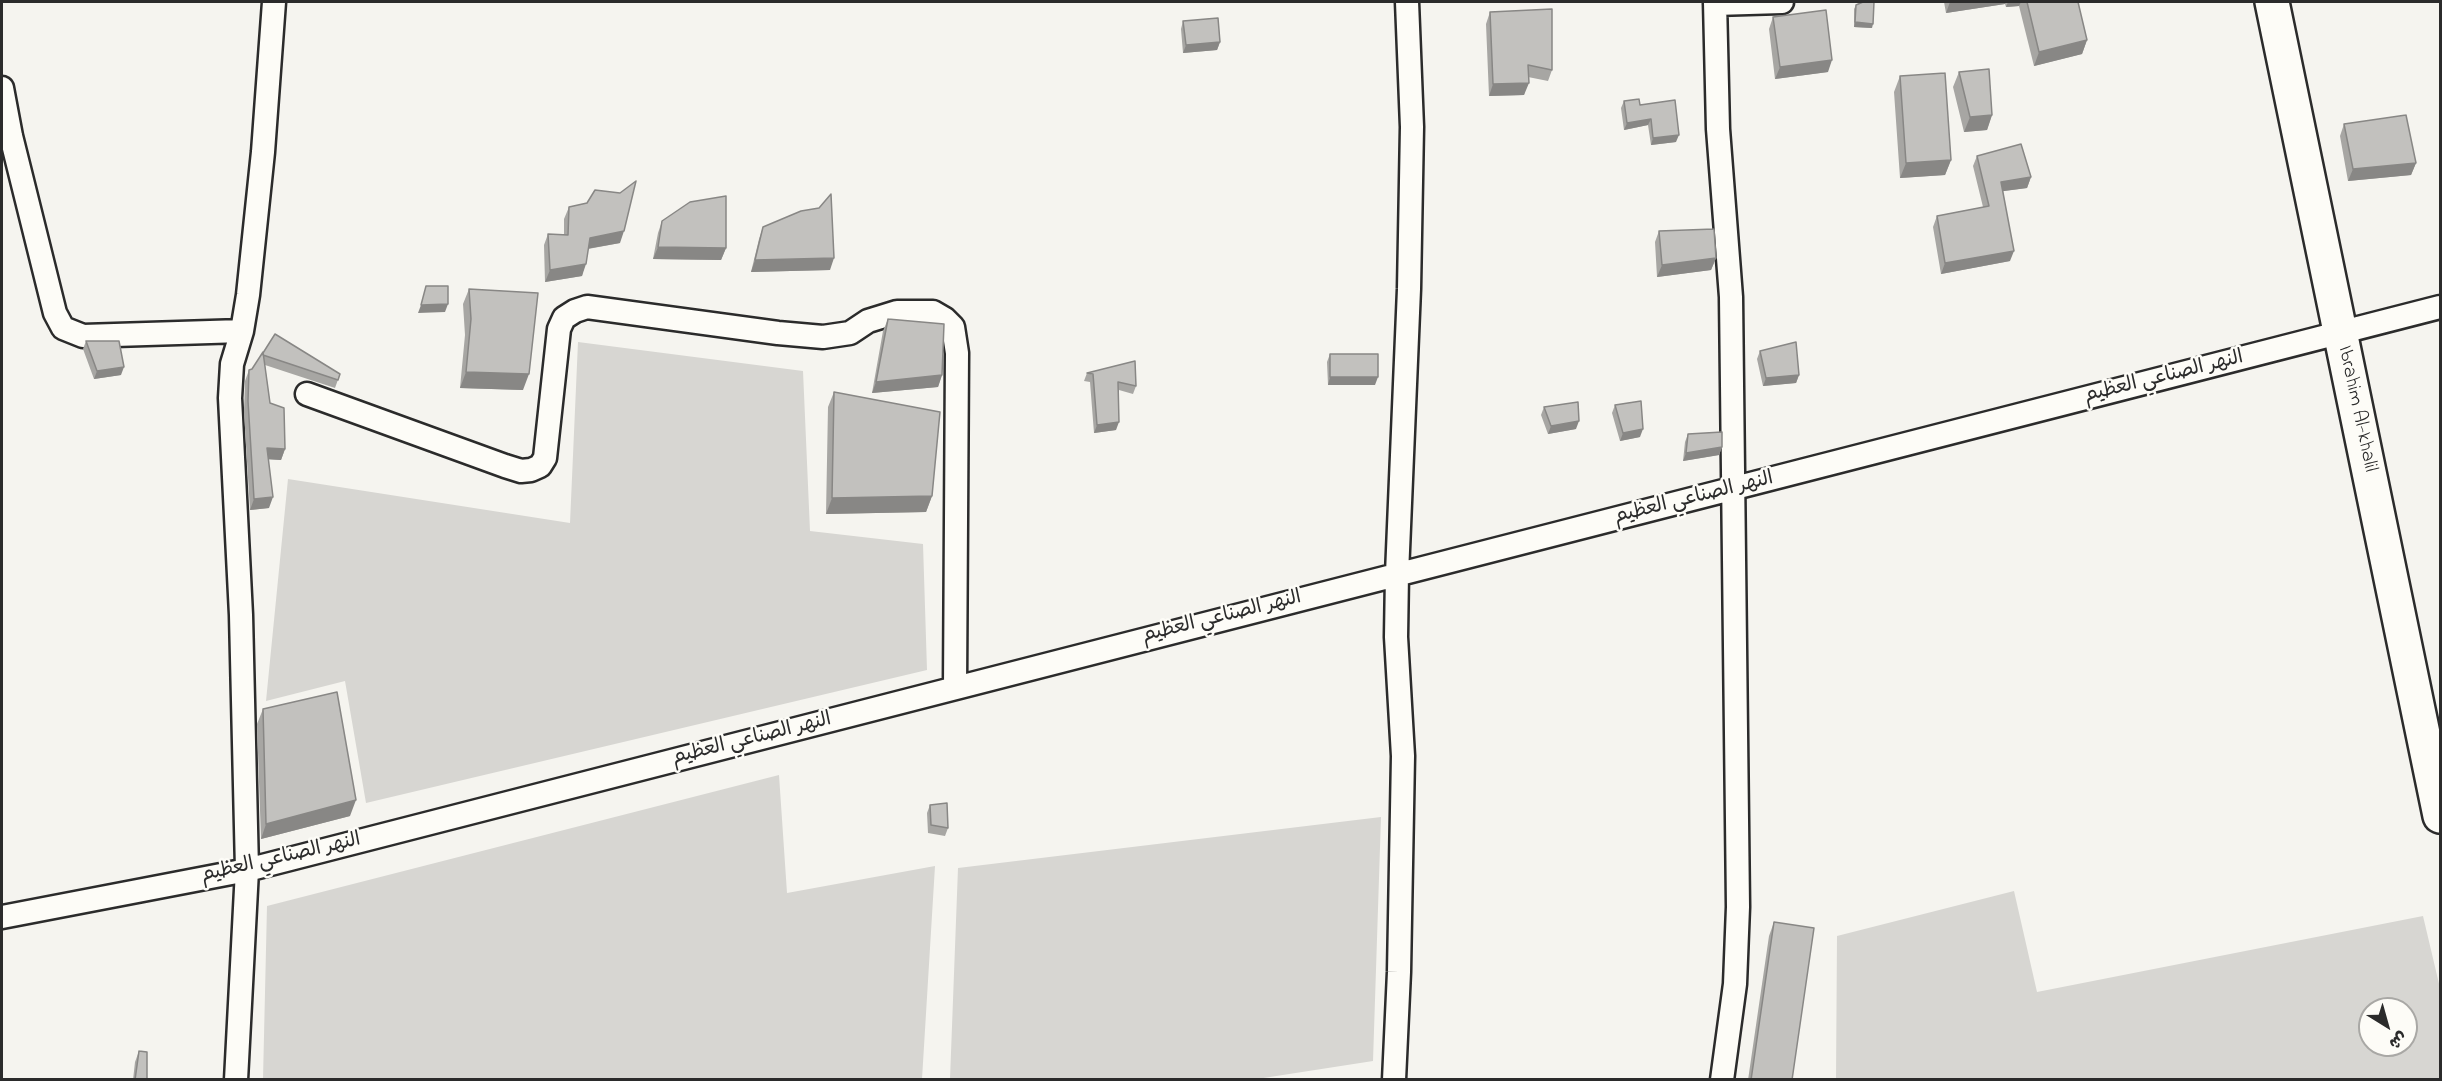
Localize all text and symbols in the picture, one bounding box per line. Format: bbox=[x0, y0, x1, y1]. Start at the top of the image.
street label: Ibrahim Al-khalil bbox=[2331, 344, 2381, 474]
street label: النهر الصناعي العظيم bbox=[2082, 347, 2246, 409]
street label: النهر الصناعي العظيم bbox=[1612, 468, 1776, 530]
street label: النهر الصناعي العظيم bbox=[1140, 587, 1304, 649]
street label: النهر الصناعي العظيم bbox=[670, 709, 834, 771]
street label: النهر الصناعي العظيم bbox=[199, 829, 363, 889]
north arrow bbox=[2358, 997, 2418, 1057]
text: ش bbox=[2383, 1025, 2412, 1055]

